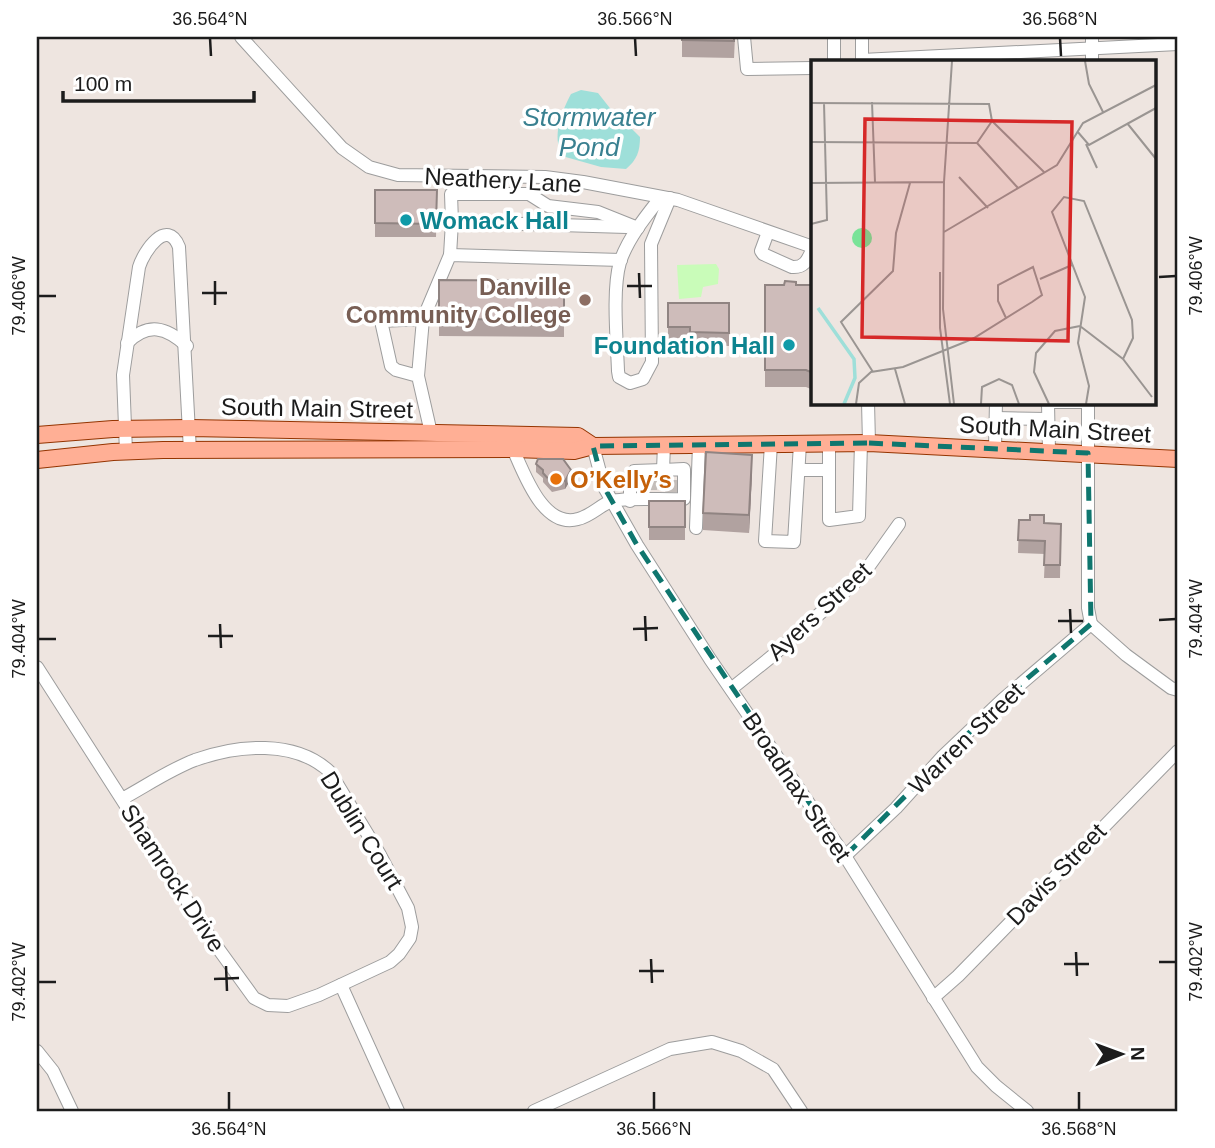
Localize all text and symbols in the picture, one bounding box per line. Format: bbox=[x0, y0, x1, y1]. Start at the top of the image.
text: 36.564°N bbox=[172, 9, 248, 29]
text: 36.566°N bbox=[597, 9, 673, 29]
text: 36.568°N bbox=[1022, 9, 1098, 29]
scale bar bbox=[63, 60, 254, 104]
inset map bbox=[811, 60, 1156, 404]
text: 100 m bbox=[74, 72, 132, 95]
water label: Stormwater Pond bbox=[523, 102, 657, 162]
street label: Neathery Lane bbox=[424, 162, 582, 198]
place label: Womack Hall bbox=[420, 207, 569, 234]
marker: Womack Hall bbox=[398, 212, 414, 228]
text: 79.406°W bbox=[1186, 236, 1206, 316]
text: 79.406°W bbox=[9, 256, 29, 336]
place label: Danville Community College bbox=[346, 273, 571, 328]
marker: Danville Community College bbox=[577, 292, 593, 308]
place label: Foundation Hall bbox=[594, 332, 775, 359]
marker: Foundation Hall bbox=[781, 337, 797, 353]
street label: South Main Street bbox=[221, 393, 414, 423]
street label: South Main Street bbox=[958, 410, 1152, 448]
place label: O’Kelly’s bbox=[570, 466, 672, 493]
marker: O’Kelly’s bbox=[548, 471, 564, 487]
street label: Ayers Street bbox=[762, 556, 877, 666]
text: 79.404°W bbox=[1186, 579, 1206, 659]
text: 79.404°W bbox=[9, 599, 29, 679]
street label: Warren Street bbox=[903, 676, 1029, 799]
street label: Broadnax Street bbox=[737, 708, 857, 867]
street label: Dublin Court bbox=[315, 766, 409, 894]
street label: Shamrock Drive bbox=[115, 799, 231, 957]
street label: Davis Street bbox=[1001, 817, 1111, 930]
text: 79.402°W bbox=[1186, 922, 1206, 1002]
text: 79.402°W bbox=[9, 942, 29, 1022]
north arrow bbox=[1086, 1018, 1156, 1088]
text: N bbox=[1127, 1047, 1148, 1061]
text: 36.564°N bbox=[191, 1119, 267, 1139]
text: 36.566°N bbox=[616, 1119, 692, 1139]
text: 36.568°N bbox=[1041, 1119, 1117, 1139]

